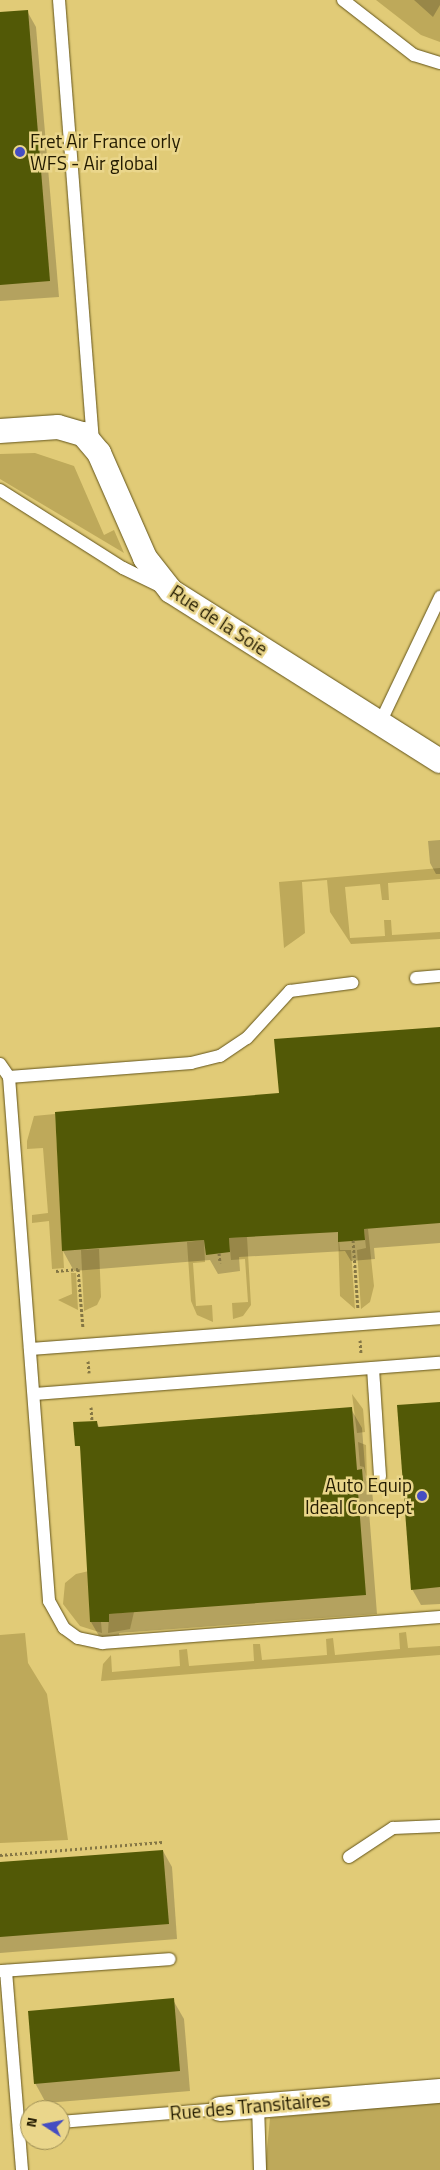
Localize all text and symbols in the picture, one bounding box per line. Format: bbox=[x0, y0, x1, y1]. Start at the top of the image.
place label: Fret Air France orly WFS - Air global bbox=[30, 130, 181, 174]
marker: Fret Air France orly WFS - Air global bbox=[14, 146, 26, 158]
street label: Rue de la Soie bbox=[166, 580, 272, 660]
place label: Auto Equip Ideal Concept bbox=[305, 1474, 412, 1518]
marker: Auto Equip Ideal Concept bbox=[416, 1490, 428, 1502]
street label: Rue des Transitaires bbox=[169, 2088, 331, 2124]
north arrow bbox=[20, 2100, 70, 2150]
text: N bbox=[20, 2115, 42, 2129]

